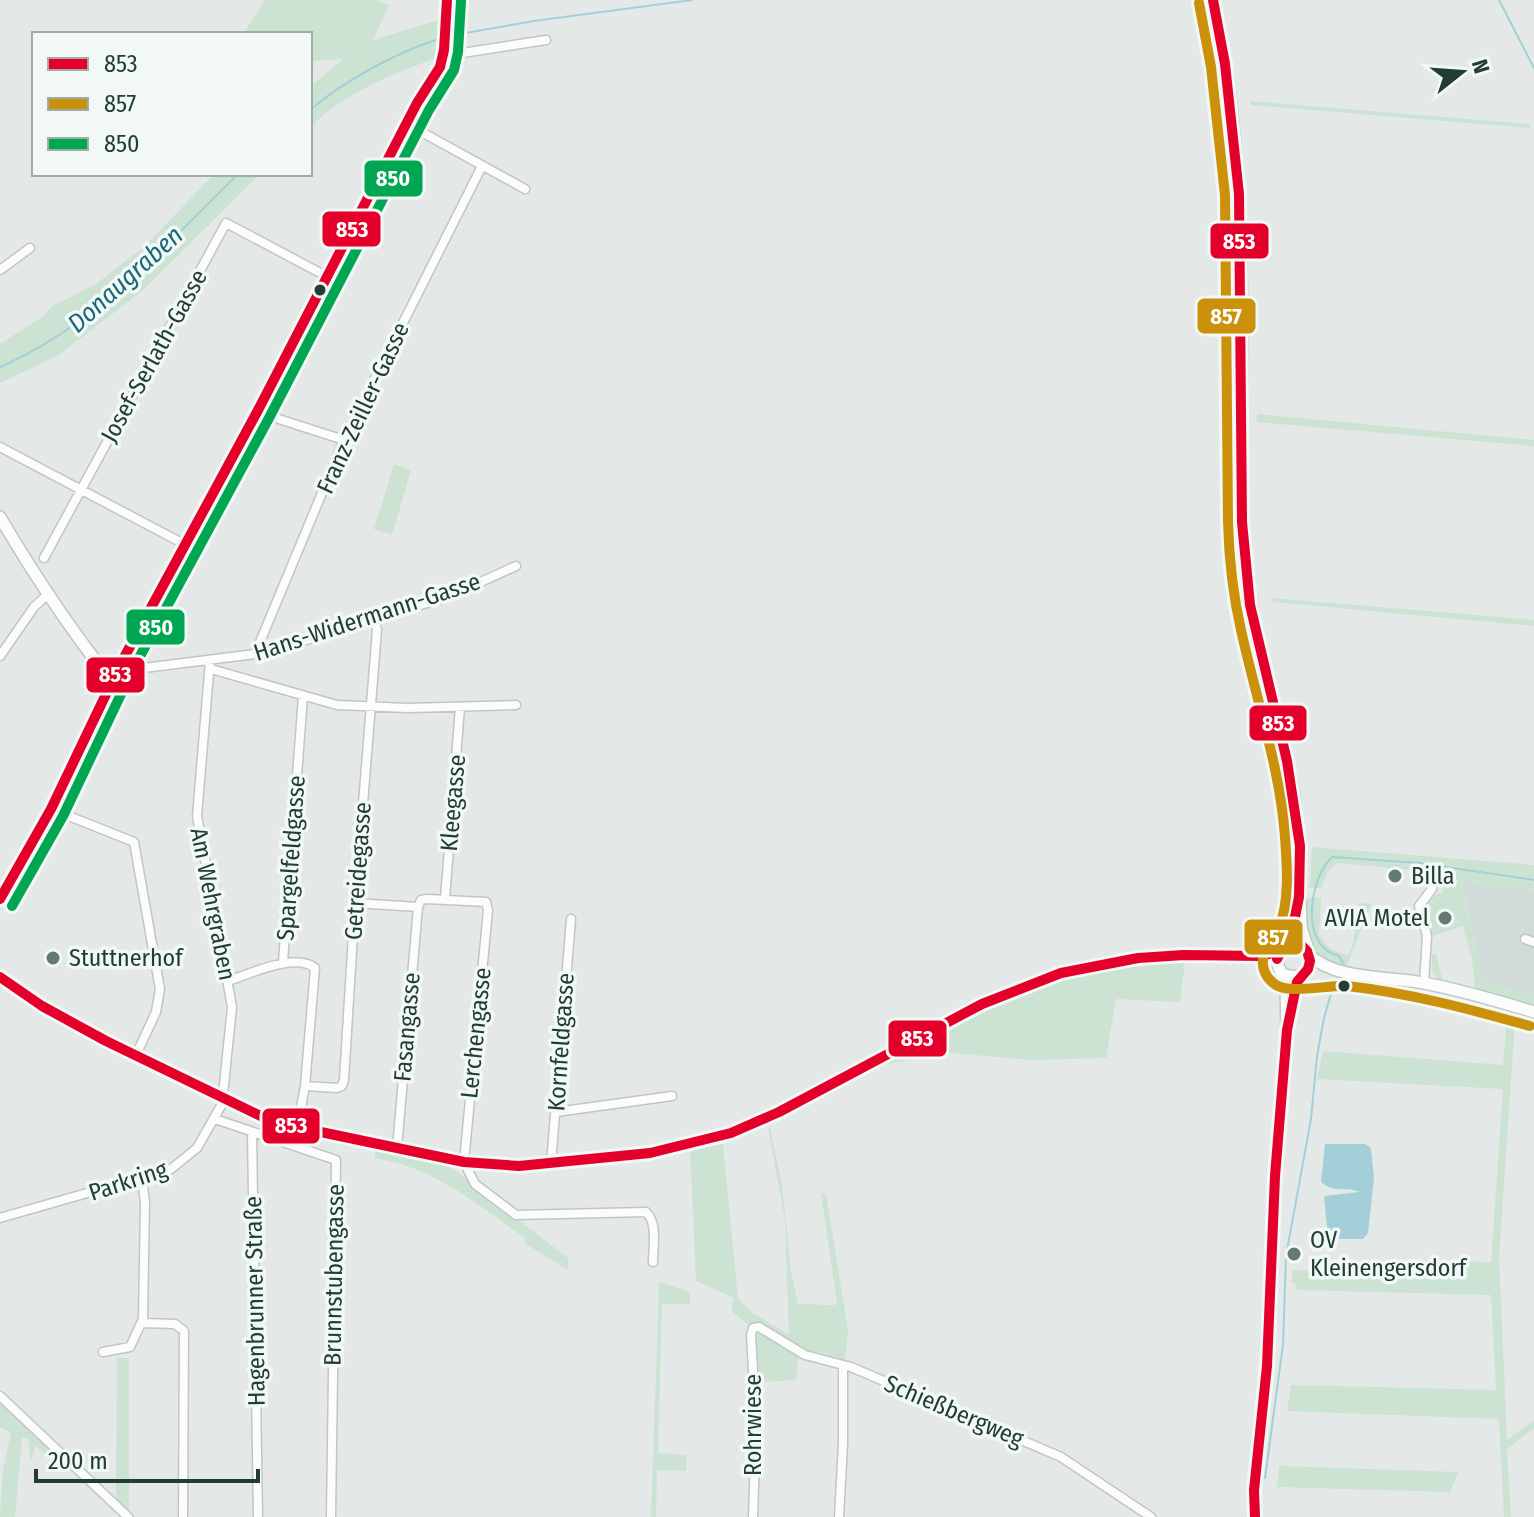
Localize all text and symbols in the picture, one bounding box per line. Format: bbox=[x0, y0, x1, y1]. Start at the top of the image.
legend bbox=[32, 32, 312, 176]
north arrow bbox=[1422, 32, 1502, 112]
text: 853 bbox=[104, 50, 138, 78]
text: N bbox=[1466, 56, 1495, 77]
text: 857 bbox=[104, 90, 137, 118]
text: 850 bbox=[104, 130, 140, 158]
line badge: 850 bbox=[363, 159, 424, 198]
text: 850 bbox=[376, 165, 410, 192]
line badge: 853 bbox=[321, 210, 382, 248]
text: 853 bbox=[336, 216, 368, 243]
water label: Donaugraben bbox=[61, 220, 189, 339]
line badge: 853 bbox=[1209, 222, 1270, 260]
text: 853 bbox=[1223, 228, 1255, 255]
street label: Josef-Serlath-Gasse bbox=[95, 265, 213, 447]
unlabelled marker bbox=[312, 282, 328, 298]
line badge: 857 bbox=[1196, 297, 1257, 335]
text: 857 bbox=[1210, 303, 1242, 330]
street label: Franz-Zeiller-Gasse bbox=[311, 318, 415, 498]
street label: Hans-Widermann-Gasse bbox=[250, 567, 484, 667]
line badge: 850 bbox=[125, 608, 186, 646]
text: 850 bbox=[139, 614, 173, 641]
line badge: 853 bbox=[85, 656, 146, 694]
text: 853 bbox=[99, 661, 131, 688]
line badge: 853 bbox=[1248, 704, 1308, 742]
text: 853 bbox=[1262, 710, 1294, 737]
street label: Kleegasse bbox=[435, 753, 471, 853]
street label: Spargelfeldgasse bbox=[271, 774, 311, 942]
street label: Getreidegasse bbox=[339, 801, 377, 941]
street label: Am Wehrgraben bbox=[184, 825, 242, 983]
place label: Billa bbox=[1411, 862, 1455, 890]
marker: Billa bbox=[1386, 867, 1404, 885]
place label: AVIA Motel bbox=[1325, 904, 1429, 932]
marker: AVIA Motel bbox=[1436, 909, 1454, 927]
line badge: 857 bbox=[1243, 918, 1304, 956]
text: 857 bbox=[1257, 924, 1289, 951]
place label: Stuttnerhof bbox=[69, 944, 184, 972]
marker: Stuttnerhof bbox=[44, 949, 62, 967]
street label: Lerchengasse bbox=[455, 966, 497, 1100]
street label: Fasangasse bbox=[388, 971, 426, 1083]
street label: Kornfeldgasse bbox=[542, 972, 580, 1112]
unlabelled marker bbox=[1336, 978, 1352, 994]
line badge: 853 bbox=[887, 1019, 948, 1058]
text: 853 bbox=[901, 1025, 933, 1052]
line badge: 853 bbox=[261, 1107, 321, 1145]
text: 853 bbox=[275, 1112, 307, 1139]
street label: Parkring bbox=[85, 1155, 172, 1207]
street label: Brunnstubengasse bbox=[318, 1184, 350, 1366]
street label: Hagenbrunner Straße bbox=[239, 1196, 271, 1406]
place label: OV Kleinengersdorf bbox=[1310, 1226, 1468, 1282]
marker: OV Kleinengersdorf bbox=[1285, 1245, 1303, 1263]
street label: Schießbergweg bbox=[880, 1369, 1028, 1453]
street label: Rohrwiese bbox=[739, 1374, 767, 1476]
scale bar bbox=[36, 1433, 258, 1483]
text: 200 m bbox=[48, 1447, 108, 1475]

